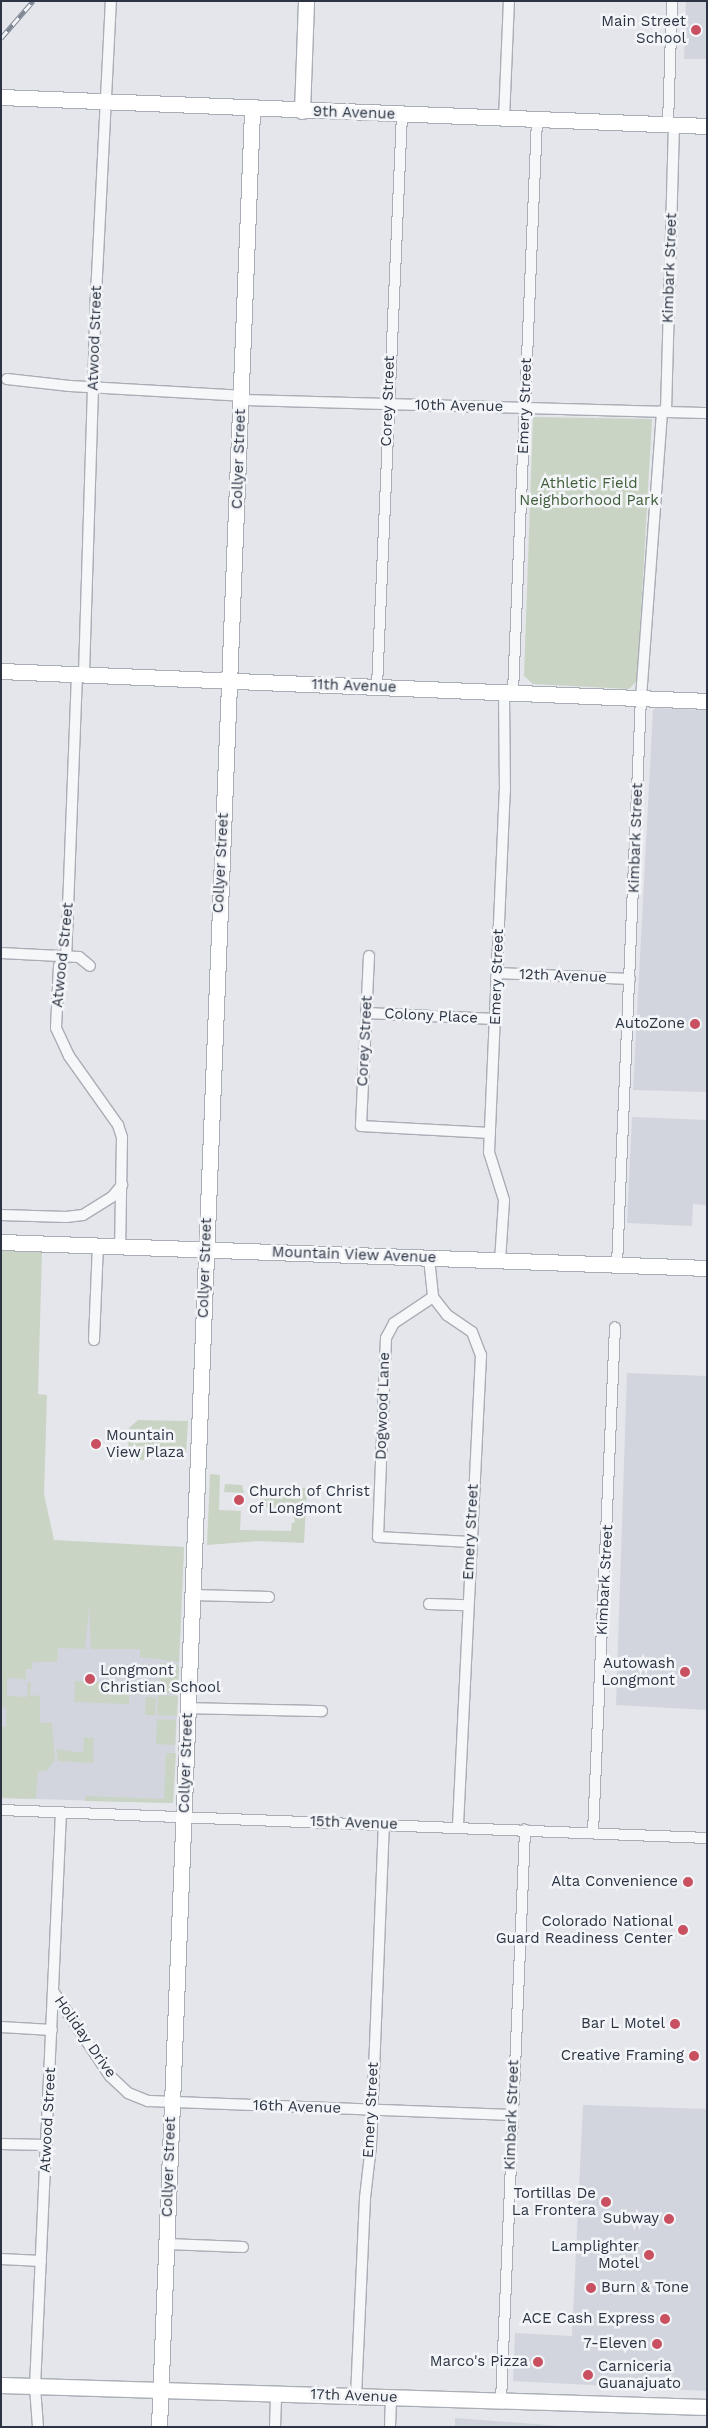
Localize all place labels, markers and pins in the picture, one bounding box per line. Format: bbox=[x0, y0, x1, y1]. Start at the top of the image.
place label: Main Street School bbox=[601, 12, 686, 47]
marker: Main Street School bbox=[690, 24, 702, 36]
place label: AutoZone bbox=[615, 1015, 685, 1033]
marker: AutoZone bbox=[689, 1018, 701, 1030]
place label: Mountain View Plaza bbox=[106, 1426, 185, 1461]
marker: Mountain View Plaza bbox=[90, 1438, 102, 1450]
place label: Church of Christ of Longmont bbox=[249, 1482, 370, 1517]
marker: Church of Christ of Longmont bbox=[233, 1494, 245, 1506]
place label: Autowash Longmont bbox=[601, 1654, 675, 1689]
place label: Longmont Christian School bbox=[100, 1661, 221, 1696]
marker: Autowash Longmont bbox=[679, 1666, 691, 1678]
marker: Longmont Christian School bbox=[84, 1673, 96, 1685]
place label: Alta Convenience bbox=[551, 1873, 678, 1891]
marker: Alta Convenience bbox=[682, 1876, 694, 1888]
place label: Colorado National Guard Readiness Center bbox=[496, 1912, 673, 1947]
marker: Colorado National Guard Readiness Center bbox=[677, 1924, 689, 1936]
place label: Bar L Motel bbox=[580, 2015, 665, 2033]
marker: Bar L Motel bbox=[669, 2018, 681, 2030]
place label: Creative Framing bbox=[561, 2047, 684, 2065]
marker: Creative Framing bbox=[688, 2050, 700, 2062]
place label: Tortillas De La Frontera bbox=[511, 2184, 596, 2219]
marker: Tortillas De La Frontera bbox=[600, 2196, 612, 2208]
place label: Subway bbox=[603, 2210, 659, 2228]
marker: Subway bbox=[663, 2213, 675, 2225]
place label: Lamplighter Motel bbox=[551, 2237, 639, 2272]
marker: Lamplighter Motel bbox=[643, 2249, 655, 2261]
place label: Burn & Tone bbox=[601, 2279, 689, 2297]
marker: Burn & Tone bbox=[585, 2282, 597, 2294]
place label: ACE Cash Express bbox=[522, 2310, 655, 2328]
marker: ACE Cash Express bbox=[659, 2313, 671, 2325]
place label: 7-Eleven bbox=[583, 2335, 647, 2353]
marker: 7-Eleven bbox=[651, 2338, 663, 2350]
place label: Marco's Pizza bbox=[430, 2353, 528, 2371]
marker: Marco's Pizza bbox=[532, 2356, 544, 2368]
place label: Carniceria Guanajuato bbox=[598, 2357, 681, 2392]
marker: Carniceria Guanajuato bbox=[582, 2369, 594, 2381]

